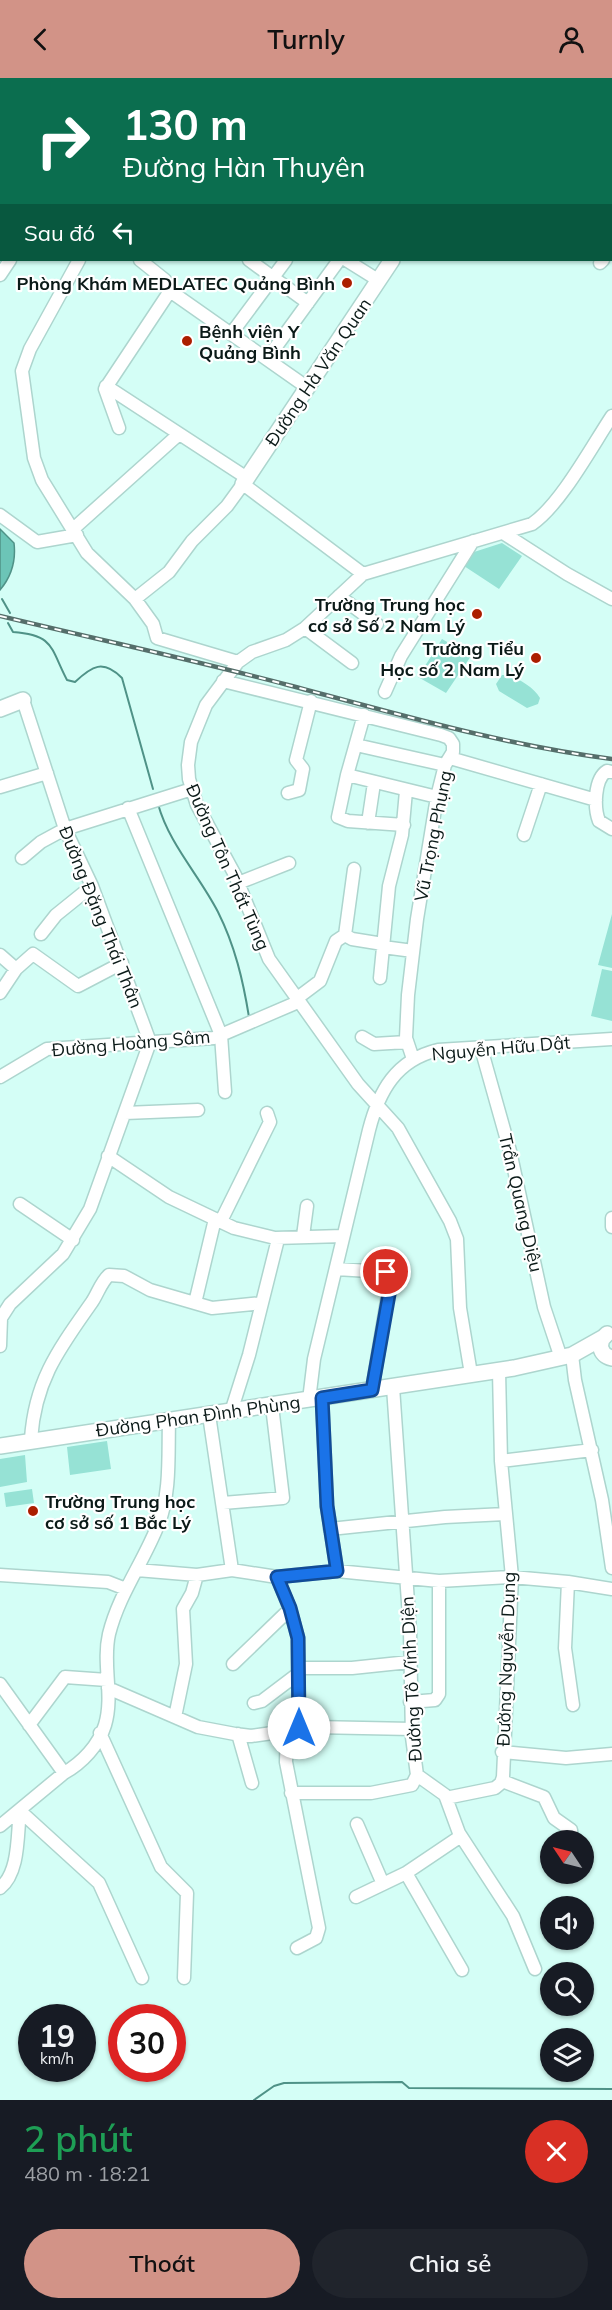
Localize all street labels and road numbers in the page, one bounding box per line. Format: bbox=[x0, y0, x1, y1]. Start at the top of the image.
street label: Đường Hà Văn Quan bbox=[260, 294, 376, 450]
street label: Vũ Trọng Phụng bbox=[409, 768, 457, 904]
street label: Đường Tôn Thất Tùng bbox=[181, 780, 275, 954]
street label: Đường Đặng Thái Thân bbox=[54, 823, 148, 1011]
street label: Đường Hoàng Sâm bbox=[51, 1025, 211, 1061]
street label: Nguyễn Hữu Dật bbox=[431, 1030, 571, 1066]
street label: Trần Quang Diệu bbox=[494, 1132, 548, 1274]
street label: Đường Phan Đình Phùng bbox=[94, 1390, 302, 1442]
street label: Đường Nguyễn Dụng bbox=[491, 1571, 521, 1747]
street label: Đường Tô Vĩnh Diện bbox=[395, 1596, 427, 1762]

